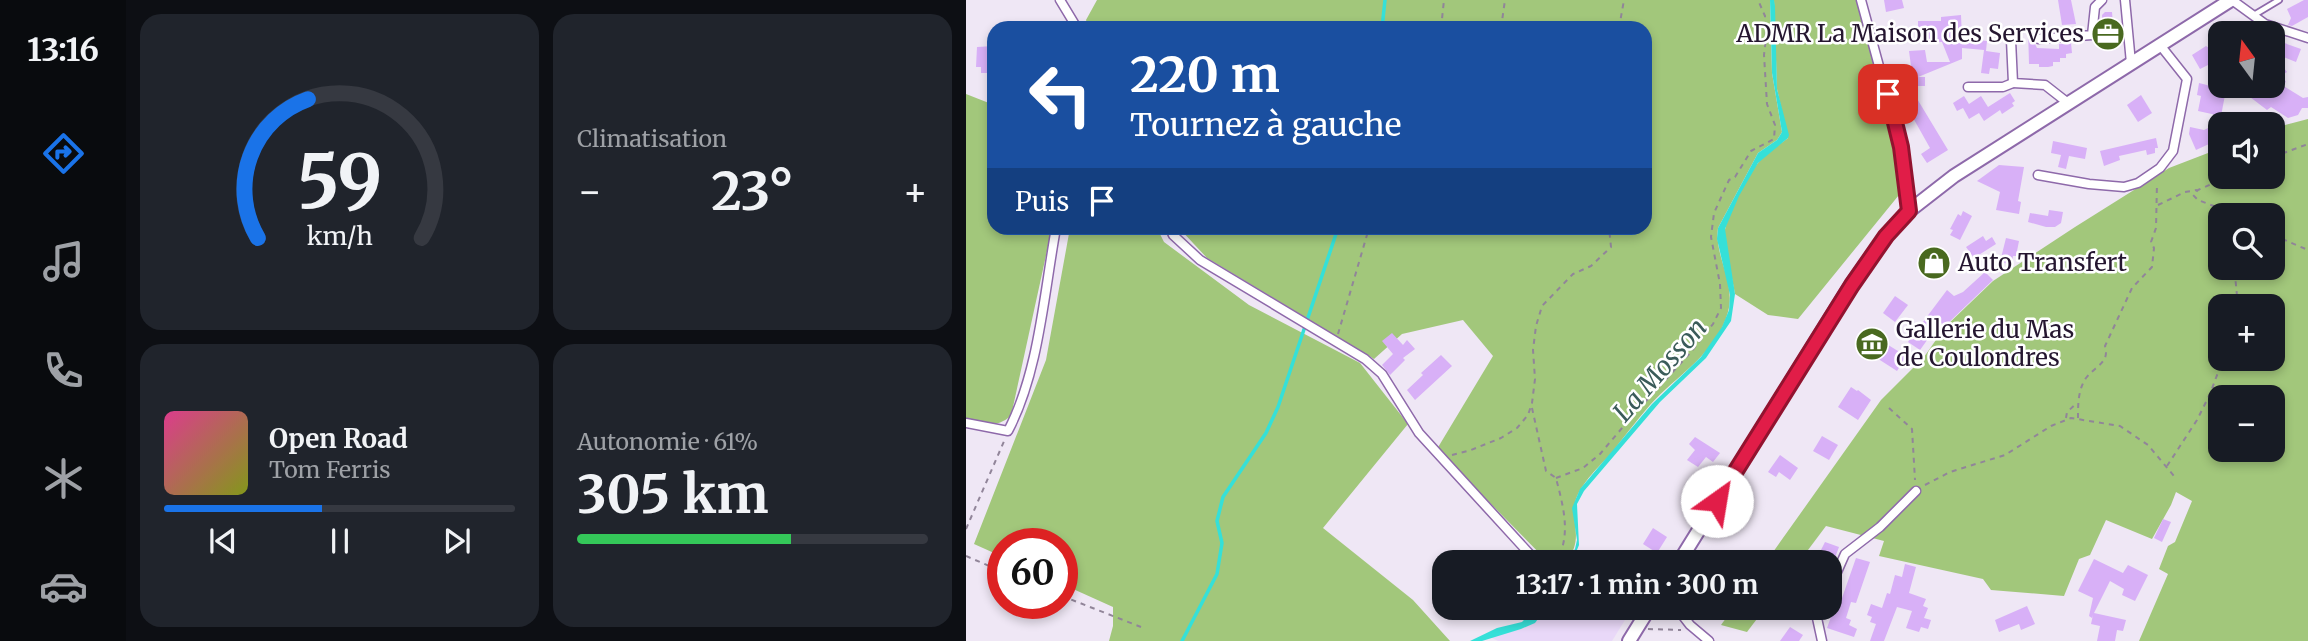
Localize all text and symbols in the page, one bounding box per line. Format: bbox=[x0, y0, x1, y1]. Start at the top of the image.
office icon: ADMR La Maison des Services bbox=[2089, 15, 2127, 53]
place label: ADMR La Maison des Services bbox=[1735, 18, 2084, 49]
north arrow bbox=[2208, 21, 2286, 98]
map controls bbox=[2208, 21, 2285, 462]
text: 13:16 bbox=[27, 30, 99, 70]
text: 220 m bbox=[1130, 44, 1280, 105]
icon: left bbox=[1015, 49, 1106, 140]
pin bbox=[1858, 64, 1918, 124]
icon: arrive bbox=[1869, 75, 1907, 113]
text: Tournez à gauche bbox=[1130, 105, 1401, 145]
button: sound bbox=[2208, 112, 2285, 189]
text: Climatisation bbox=[577, 124, 727, 153]
icon: directions bbox=[39, 129, 88, 178]
text: 59 bbox=[297, 136, 382, 228]
text: 23° bbox=[711, 159, 794, 224]
text: − bbox=[577, 168, 602, 215]
text: + bbox=[903, 168, 928, 215]
icon: arrive bbox=[1083, 182, 1121, 220]
text: Puis bbox=[1015, 185, 1069, 218]
button: search bbox=[2208, 203, 2285, 280]
text: km/h bbox=[306, 220, 373, 252]
icon: music bbox=[39, 237, 88, 286]
shop icon: Auto Transfert bbox=[1915, 244, 1953, 282]
place label: Auto Transfert bbox=[1957, 247, 2127, 278]
button: + bbox=[2208, 294, 2285, 371]
water label: La Mosson bbox=[1606, 311, 1714, 428]
place label: Gallerie du Mas de Coulondres bbox=[1896, 314, 2074, 373]
museum icon: Gallerie du Mas de Coulondres bbox=[1853, 325, 1891, 363]
icon: phone bbox=[39, 346, 88, 395]
button: − bbox=[2208, 385, 2285, 462]
text: Open Road bbox=[269, 422, 408, 455]
text: Autonomie · 61% bbox=[577, 427, 758, 456]
icon: climate bbox=[39, 454, 88, 503]
text: Tom Ferris bbox=[269, 455, 391, 484]
text: 305 km bbox=[577, 462, 769, 527]
position arrow bbox=[1680, 464, 1754, 538]
icon: previous bbox=[204, 522, 242, 560]
icon: pause bbox=[321, 522, 359, 560]
icon: next bbox=[438, 522, 476, 560]
speed limit sign: 60 bbox=[987, 528, 1078, 619]
icon: car bbox=[39, 562, 88, 611]
text: 13:17 · 1 min · 300 m bbox=[1515, 568, 1759, 601]

